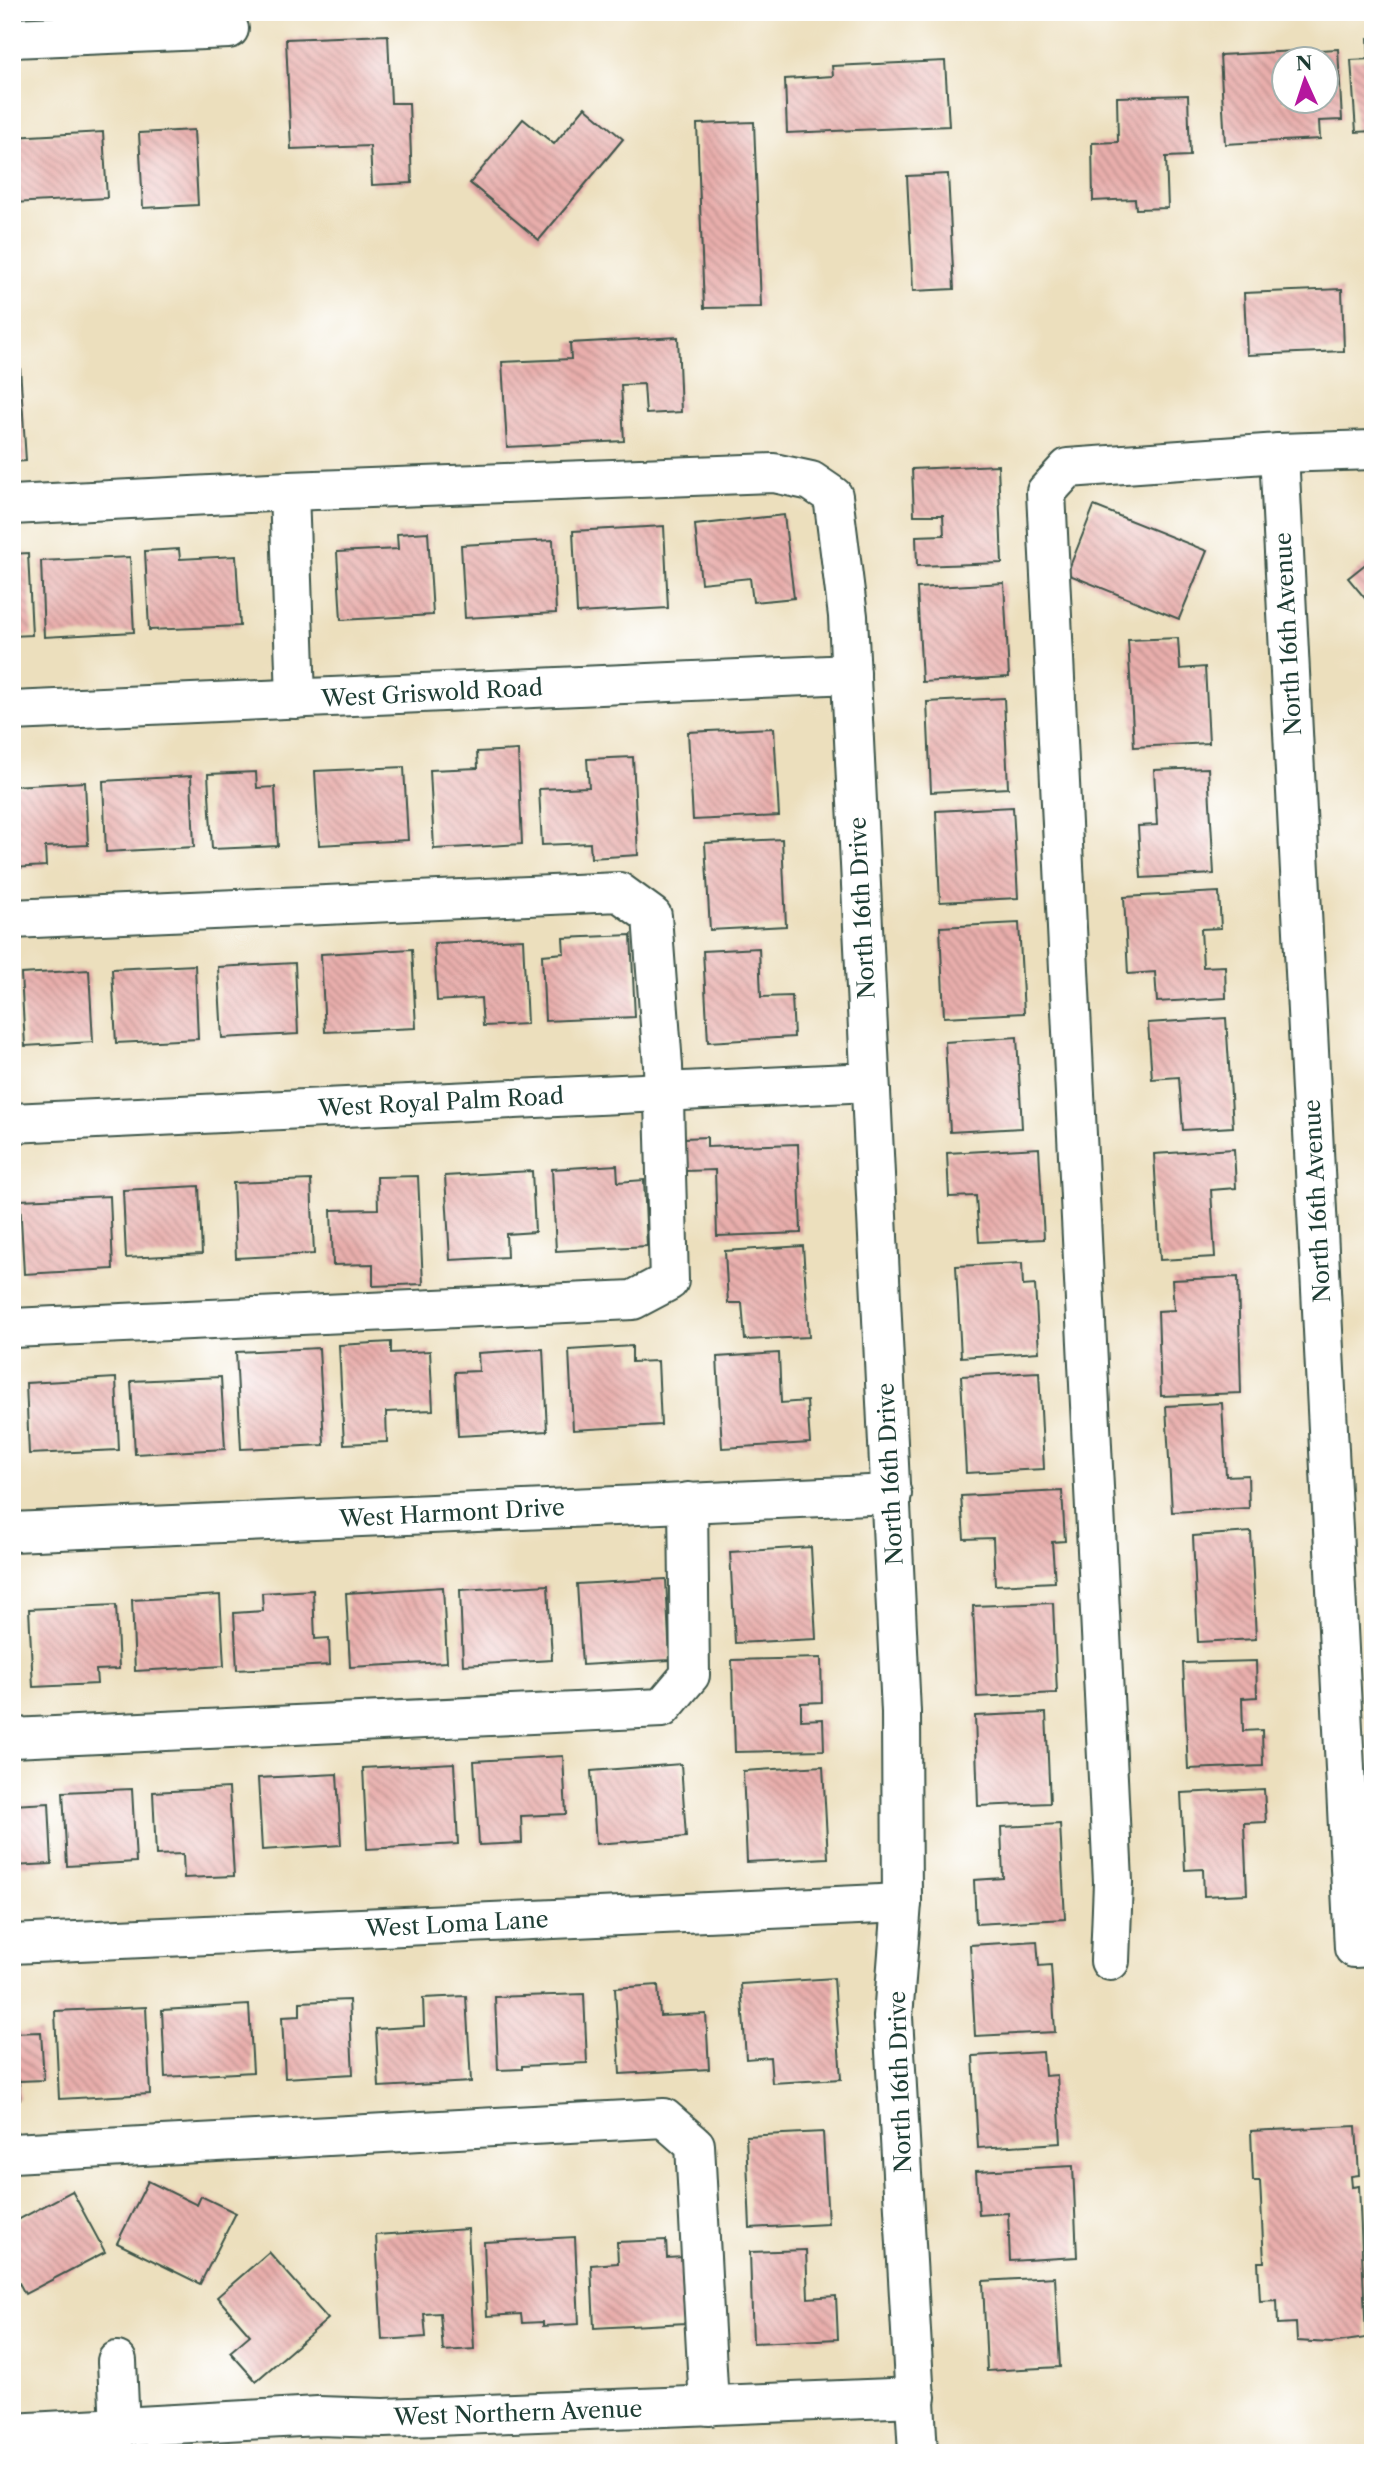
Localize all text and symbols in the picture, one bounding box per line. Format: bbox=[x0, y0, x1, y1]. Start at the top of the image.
north arrow bbox=[1270, 46, 1340, 116]
text: N bbox=[1295, 52, 1313, 75]
street label: North 16th Avenue bbox=[1269, 532, 1307, 736]
street label: West Griswold Road bbox=[320, 673, 543, 713]
street label: North 16th Drive bbox=[843, 816, 881, 1000]
street label: West Royal Palm Road bbox=[317, 1082, 564, 1122]
street label: North 16th Avenue bbox=[1298, 1099, 1336, 1303]
street label: North 16th Drive bbox=[871, 1382, 909, 1566]
street label: West Harmont Drive bbox=[338, 1493, 565, 1533]
street label: West Loma Lane bbox=[364, 1905, 549, 1943]
street label: North 16th Drive bbox=[883, 1990, 917, 2174]
street label: West Northern Avenue bbox=[392, 2395, 643, 2431]

